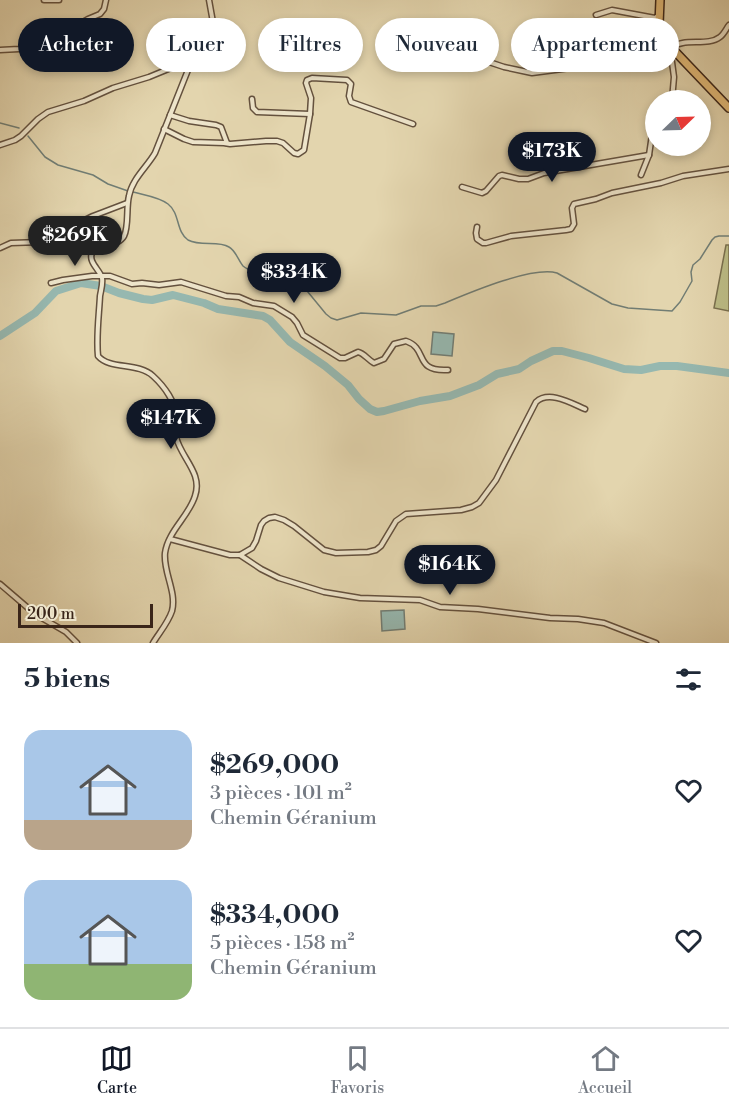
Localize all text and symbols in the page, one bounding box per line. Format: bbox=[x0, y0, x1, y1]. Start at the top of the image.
chip: Acheter bbox=[18, 18, 134, 72]
chip: Louer bbox=[146, 18, 246, 72]
chip: Filtres bbox=[258, 18, 363, 72]
chip: Nouveau bbox=[375, 18, 499, 72]
chip: Appartement bbox=[511, 18, 679, 72]
north arrow bbox=[645, 90, 711, 156]
map controls bbox=[645, 90, 711, 156]
pin: $173K bbox=[510, 132, 594, 183]
text: $173K bbox=[522, 139, 582, 164]
pin: $269K bbox=[33, 216, 117, 267]
text: $269K bbox=[42, 223, 108, 248]
pin: $334K bbox=[252, 253, 336, 304]
text: $334K bbox=[261, 260, 327, 285]
pin: $147K bbox=[129, 399, 213, 450]
text: $147K bbox=[140, 406, 202, 431]
pin: $164K bbox=[408, 545, 492, 596]
text: $164K bbox=[418, 552, 482, 577]
scale bar bbox=[18, 601, 153, 628]
text: 200 m bbox=[27, 604, 75, 624]
text: 5 biens bbox=[24, 663, 110, 695]
icon: filters bbox=[672, 663, 705, 696]
text: $269,000 bbox=[210, 749, 339, 781]
icon: home bbox=[72, 754, 144, 826]
icon: heart bbox=[672, 774, 705, 807]
text: 3 pièces · 101 m² bbox=[210, 781, 352, 806]
text: Chemin Géranium bbox=[210, 806, 377, 831]
text: $334,000 bbox=[210, 899, 339, 931]
icon: home bbox=[72, 904, 144, 976]
icon: heart bbox=[672, 924, 705, 957]
text: 5 pièces · 158 m² bbox=[210, 931, 354, 956]
text: Chemin Géranium bbox=[210, 956, 377, 981]
tab: Carte bbox=[97, 1042, 137, 1098]
tab: Favoris bbox=[331, 1042, 384, 1098]
tab: Accueil bbox=[578, 1042, 632, 1098]

